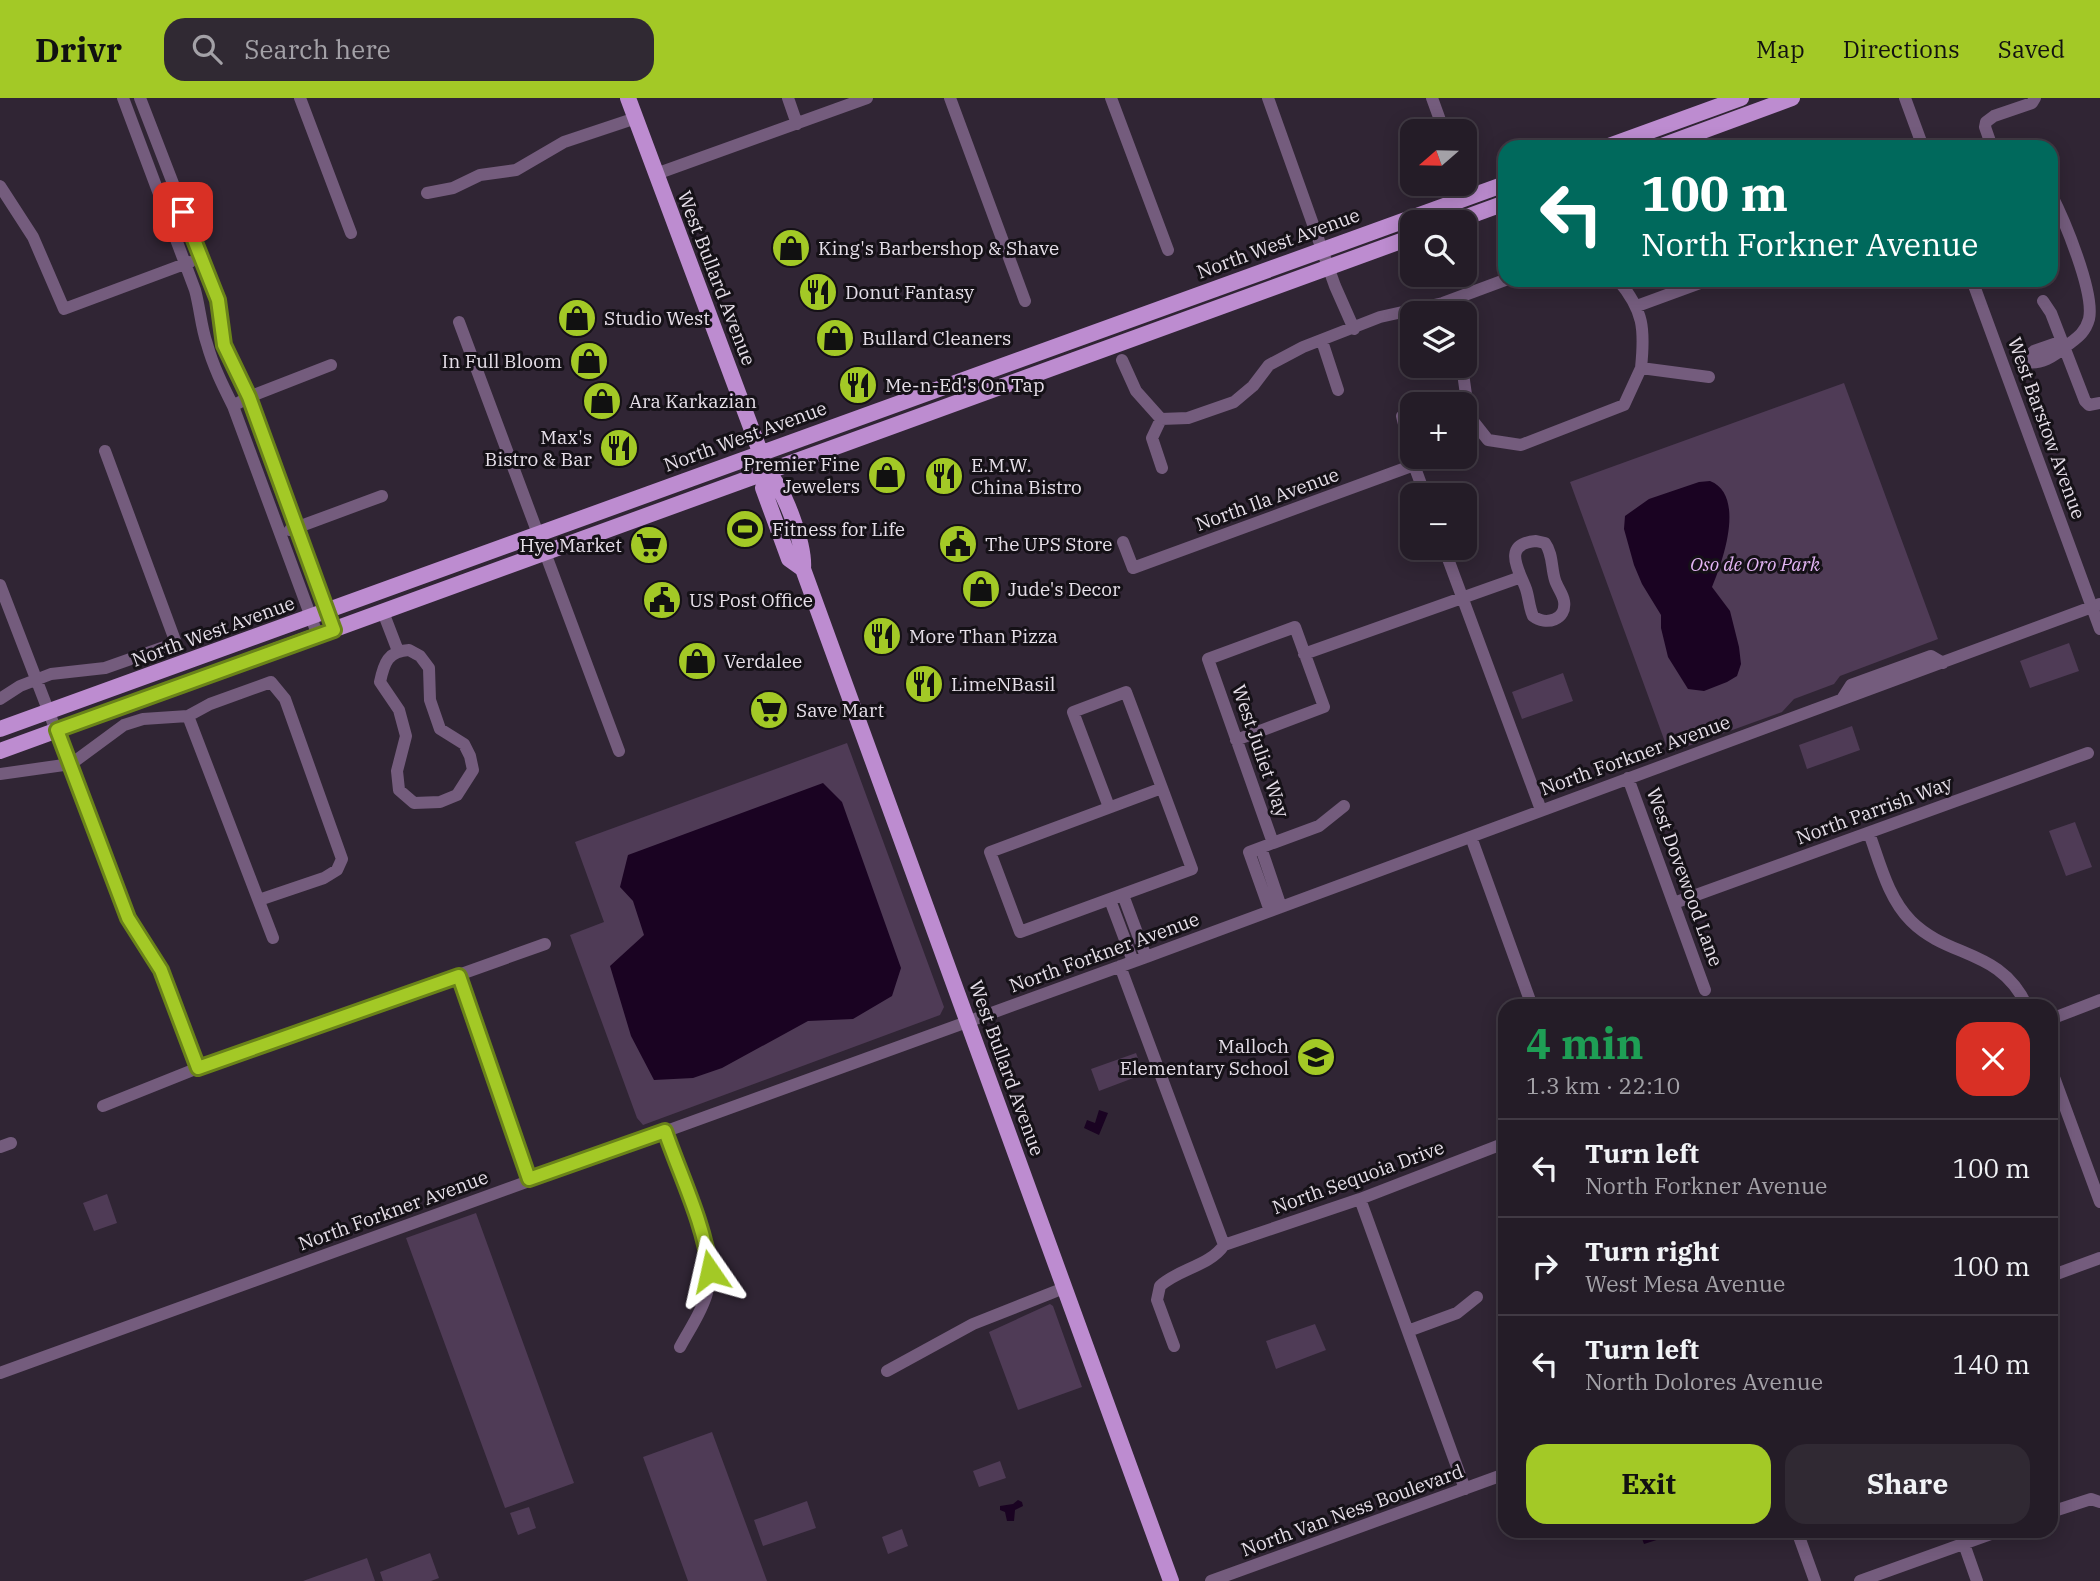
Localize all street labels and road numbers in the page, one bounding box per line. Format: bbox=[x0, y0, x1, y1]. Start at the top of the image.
street label: West Bullard Avenue bbox=[673, 187, 761, 369]
street label: North West Avenue bbox=[1193, 202, 1363, 284]
street label: West Barstow Avenue bbox=[2003, 334, 2091, 522]
street label: North West Avenue bbox=[660, 395, 830, 477]
street label: North Ila Avenue bbox=[1192, 462, 1342, 536]
street label: North West Avenue bbox=[128, 590, 298, 672]
street label: West Juliet Way bbox=[1227, 681, 1295, 821]
street label: North Forkner Avenue bbox=[1537, 709, 1733, 801]
street label: North Parrish Way bbox=[1792, 770, 1956, 849]
street label: West Dovewood Lane bbox=[1641, 784, 1729, 970]
street label: North Forkner Avenue bbox=[1006, 906, 1202, 998]
street label: West Bullard Avenue bbox=[964, 977, 1050, 1159]
street label: North Sequoia Drive bbox=[1269, 1135, 1447, 1219]
street label: North Forkner Avenue bbox=[295, 1164, 491, 1256]
street label: North Van Ness Boulevard bbox=[1238, 1459, 1466, 1561]

